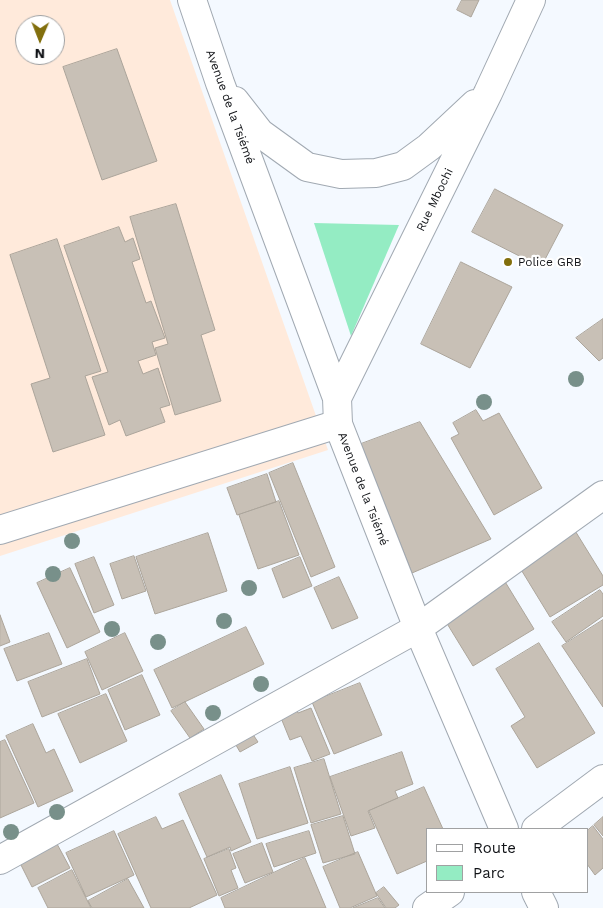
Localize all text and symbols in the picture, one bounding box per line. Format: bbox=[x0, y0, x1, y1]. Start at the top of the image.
north arrow bbox=[15, 15, 65, 65]
text: N bbox=[34, 46, 45, 62]
street label: Avenue de la Tsiémé bbox=[203, 48, 257, 166]
street label: Rue Mbochi bbox=[414, 166, 456, 234]
place label: Police GRB bbox=[518, 255, 582, 269]
marker: Police GRB bbox=[502, 256, 514, 268]
street label: Avenue de la Tsiémé bbox=[335, 430, 391, 548]
legend bbox=[426, 828, 588, 893]
text: Route bbox=[473, 839, 516, 857]
text: Parc bbox=[473, 864, 505, 882]

